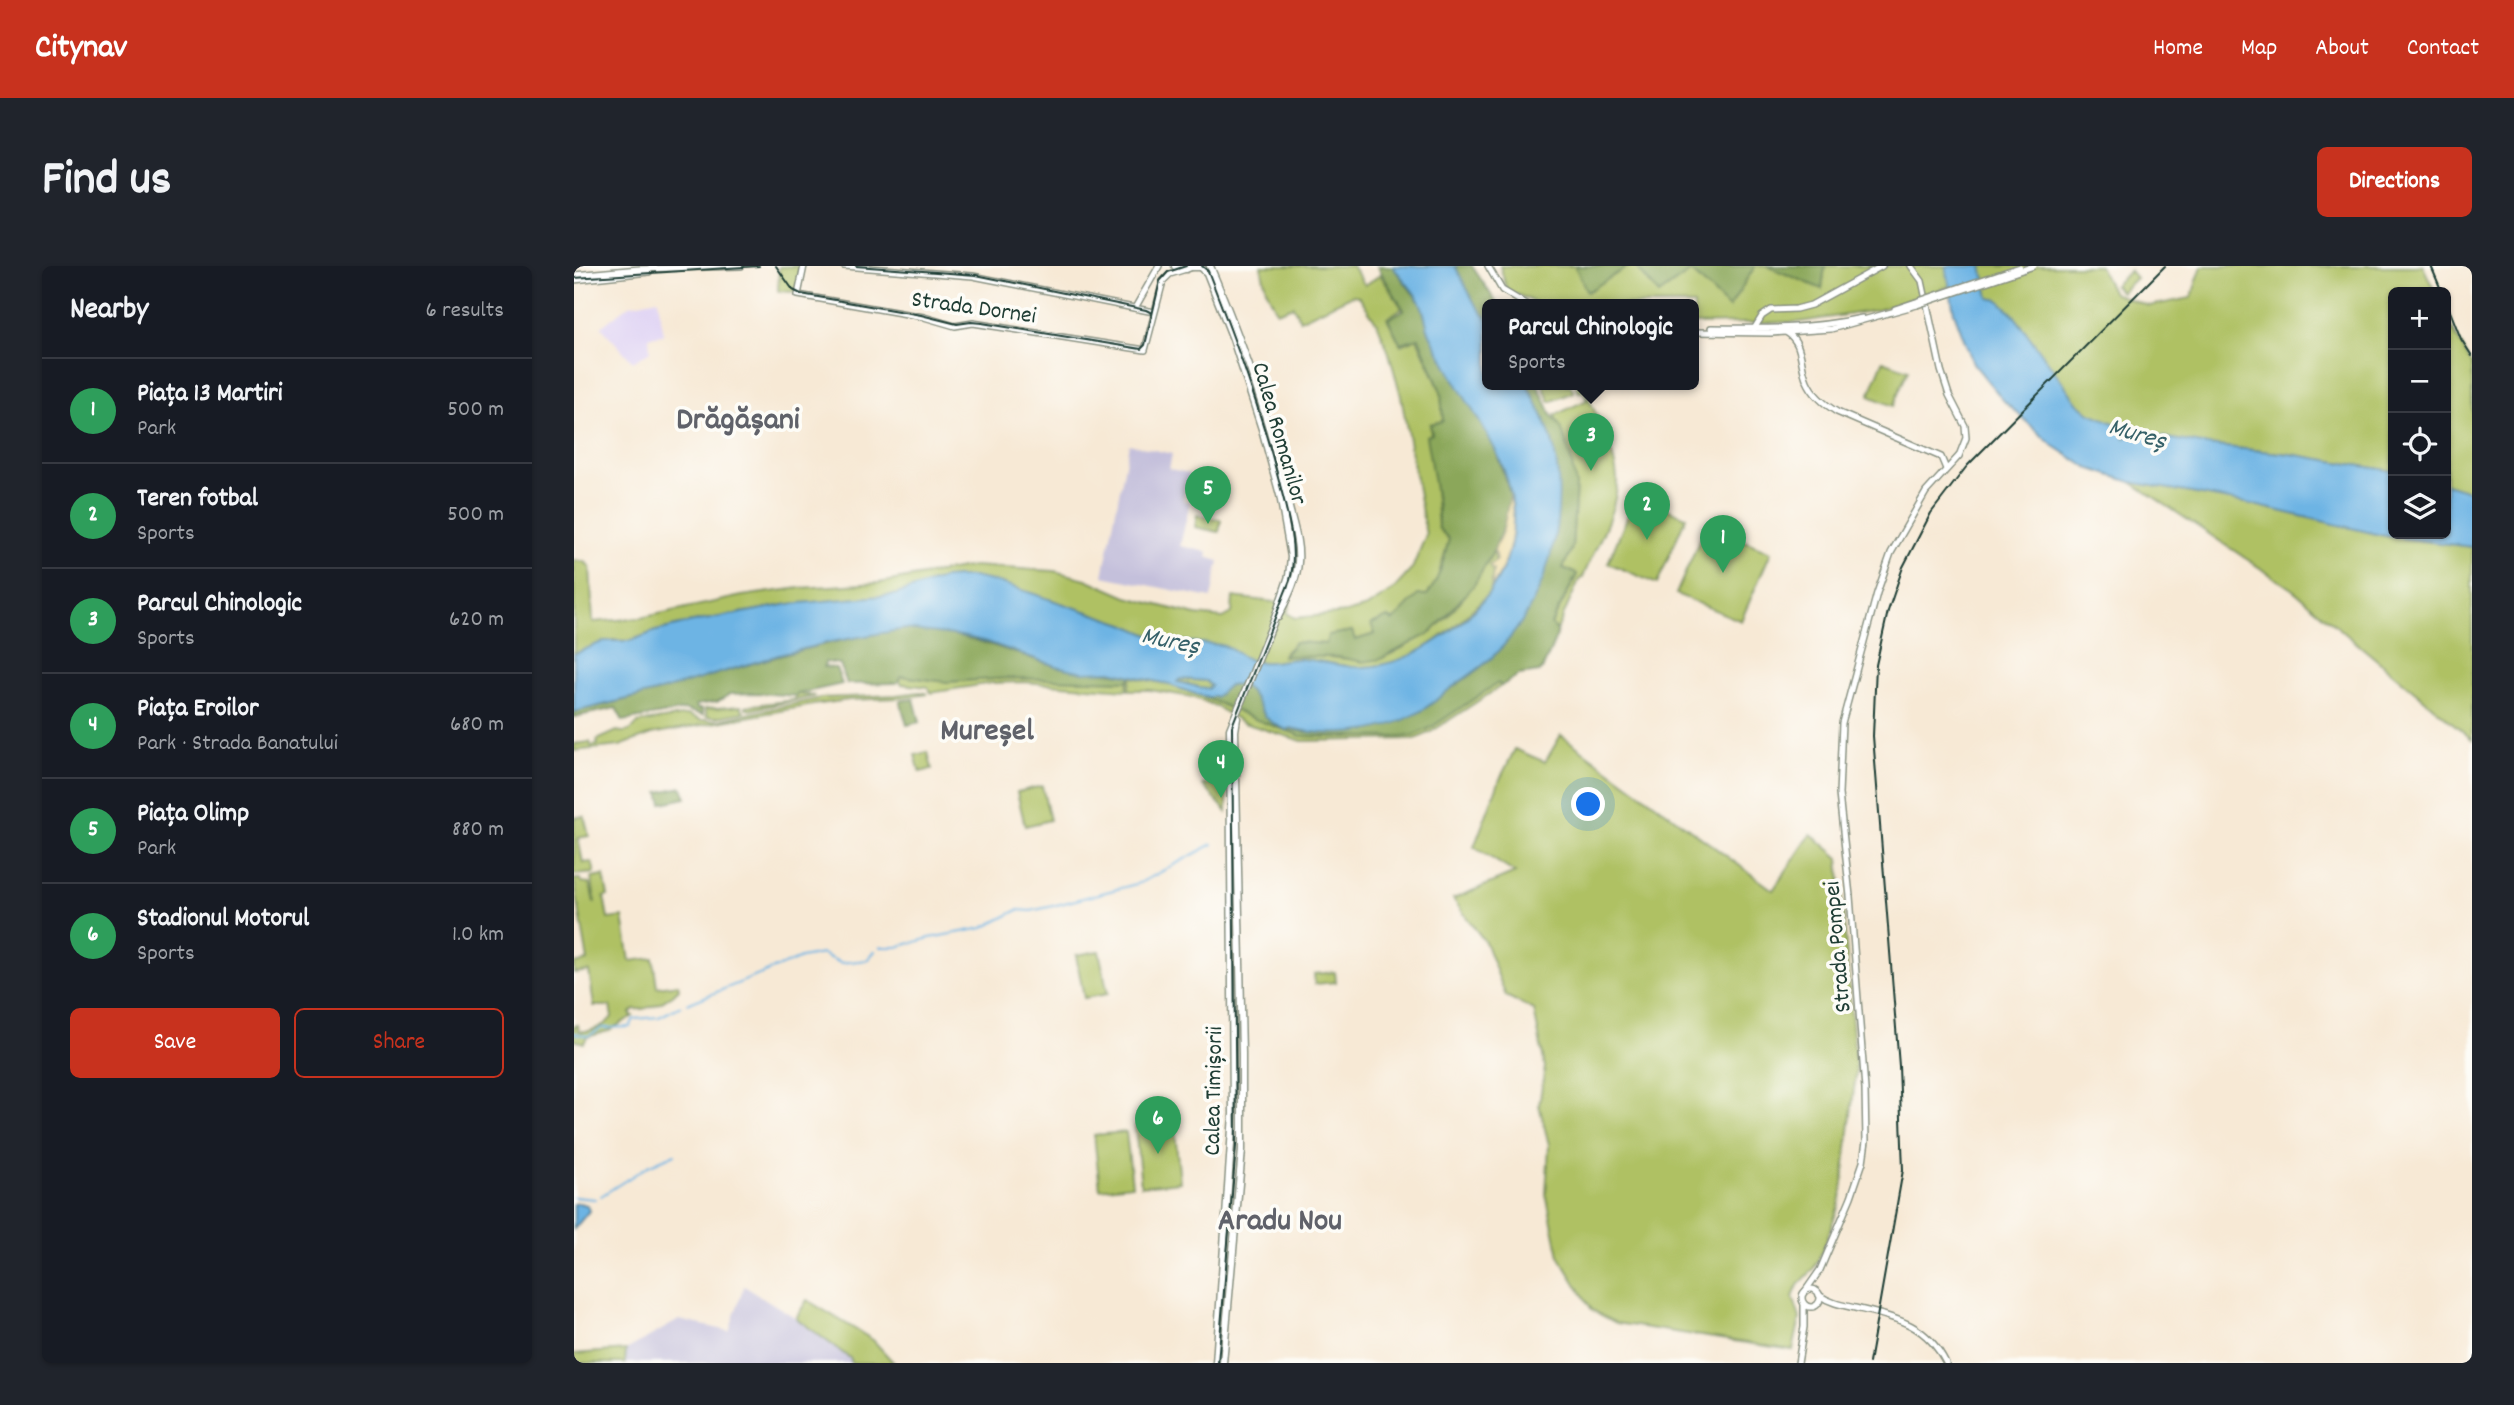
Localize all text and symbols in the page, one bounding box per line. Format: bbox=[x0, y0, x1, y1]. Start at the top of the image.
text: Citynav bbox=[35, 26, 127, 73]
text: Home bbox=[2153, 32, 2203, 66]
text: Map bbox=[2241, 32, 2277, 66]
text: About bbox=[2315, 32, 2369, 66]
text: Contact bbox=[2407, 32, 2479, 66]
text: Find us bbox=[42, 147, 171, 217]
button: Directions bbox=[2317, 147, 2472, 217]
street label: Strada Dornei bbox=[909, 283, 1038, 335]
map controls bbox=[2388, 287, 2451, 539]
button: + bbox=[2388, 287, 2451, 350]
text: Nearby bbox=[70, 290, 148, 333]
text: 6 results bbox=[426, 295, 504, 328]
popup bbox=[1482, 299, 1699, 390]
text: Parcul Chinologic bbox=[1508, 310, 1673, 347]
text: Sports bbox=[1508, 347, 1566, 380]
button: − bbox=[2388, 350, 2451, 413]
street label: Calea Romanilor bbox=[1242, 358, 1315, 509]
text: Piața 13 Martiri bbox=[137, 376, 283, 413]
text: 1 bbox=[90, 394, 96, 427]
text: 500 m bbox=[447, 394, 504, 427]
district label: Drăgășani bbox=[676, 399, 800, 445]
water label: Mureș bbox=[2104, 410, 2171, 461]
text: Park bbox=[137, 413, 176, 446]
pin: 3 bbox=[1568, 413, 1614, 471]
button: locate bbox=[2388, 413, 2451, 476]
pin: 5 bbox=[1185, 466, 1231, 524]
button: layers bbox=[2388, 476, 2451, 539]
text: Teren fotbal bbox=[137, 481, 258, 518]
pin: 2 bbox=[1624, 482, 1670, 540]
text: 2 bbox=[88, 499, 98, 532]
text: 500 m bbox=[447, 499, 504, 532]
pin: 1 bbox=[1700, 515, 1746, 573]
text: Sports bbox=[137, 518, 195, 551]
text: Parcul Chinologic bbox=[137, 586, 302, 623]
text: 3 bbox=[88, 604, 98, 637]
text: 620 m bbox=[449, 604, 504, 637]
water label: Mureș bbox=[1138, 618, 1204, 667]
text: Sports bbox=[137, 623, 195, 656]
text: Piața Eroilor bbox=[137, 691, 259, 728]
text: 4 bbox=[88, 709, 98, 742]
text: 680 m bbox=[450, 709, 504, 742]
district label: Mureșel bbox=[940, 710, 1034, 756]
text: Park · Strada Banatului bbox=[137, 728, 338, 761]
pin: 4 bbox=[1198, 740, 1244, 798]
your location bbox=[1571, 787, 1605, 821]
text: Piața Olimp bbox=[137, 796, 249, 833]
text: 5 bbox=[88, 814, 98, 847]
text: 880 m bbox=[452, 814, 504, 847]
text: Park bbox=[137, 833, 176, 866]
street label: Strada Pompei bbox=[1816, 880, 1862, 1014]
text: Stadionul Motorul bbox=[137, 901, 309, 938]
text: 6 bbox=[87, 919, 99, 952]
text: 1.0 km bbox=[452, 919, 504, 952]
text: Sports bbox=[137, 938, 195, 971]
button: Save bbox=[70, 1008, 280, 1078]
button: Share bbox=[294, 1008, 504, 1078]
street label: Calea Timișorii bbox=[1197, 1026, 1233, 1156]
pin: 6 bbox=[1135, 1096, 1181, 1154]
district label: Aradu Nou bbox=[1218, 1200, 1342, 1246]

